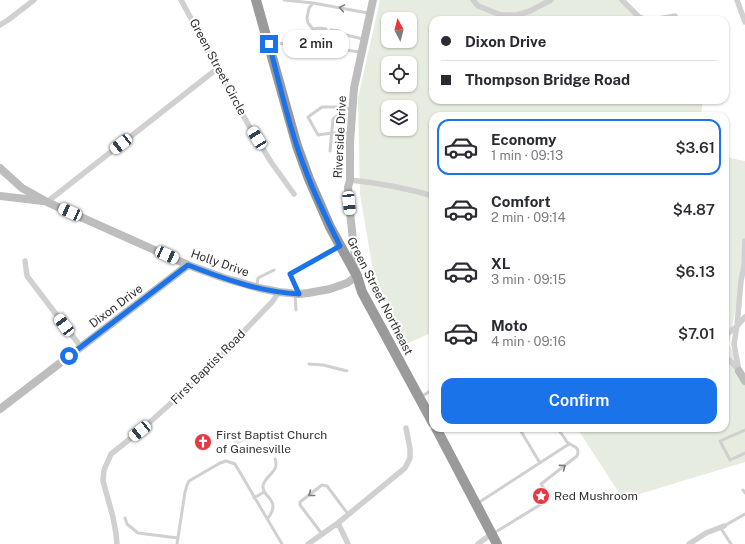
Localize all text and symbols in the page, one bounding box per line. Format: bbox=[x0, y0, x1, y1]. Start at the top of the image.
one-way arrow bbox=[339, 4, 345, 13]
north arrow bbox=[381, 12, 417, 48]
map controls bbox=[381, 12, 417, 136]
street label: Green Street Circle bbox=[187, 16, 249, 118]
callout: 2 min bbox=[283, 30, 349, 58]
text: Dixon Drive bbox=[465, 33, 546, 50]
route end bbox=[260, 35, 278, 53]
text: 2 min bbox=[299, 36, 333, 51]
button: locate bbox=[381, 56, 417, 92]
text: Thompson Bridge Road bbox=[465, 71, 630, 88]
street label: Riverside Drive bbox=[331, 95, 349, 179]
button: layers bbox=[381, 100, 417, 136]
car bbox=[246, 125, 268, 151]
icon: car bbox=[443, 129, 479, 165]
text: Economy bbox=[491, 131, 556, 148]
car bbox=[108, 132, 134, 156]
text: $3.61 bbox=[676, 139, 715, 156]
text: 1 min · 09:13 bbox=[491, 148, 563, 163]
car bbox=[342, 190, 356, 216]
icon: car bbox=[443, 191, 479, 227]
text: Comfort bbox=[491, 193, 551, 210]
text: $4.87 bbox=[673, 201, 715, 218]
car bbox=[57, 202, 83, 222]
text: 2 min · 09:14 bbox=[491, 210, 566, 225]
street label: Green Street Northeast bbox=[344, 235, 416, 358]
car bbox=[154, 245, 180, 265]
street label: Holly Drive bbox=[189, 246, 251, 280]
icon: car bbox=[443, 253, 479, 289]
text: XL bbox=[491, 255, 510, 272]
text: $6.13 bbox=[676, 263, 715, 280]
text: 3 min · 09:15 bbox=[491, 272, 566, 287]
street label: Dixon Drive bbox=[87, 281, 146, 331]
car bbox=[52, 312, 76, 338]
icon: car bbox=[443, 315, 479, 351]
text: Moto bbox=[491, 317, 528, 334]
text: $7.01 bbox=[678, 325, 715, 342]
street label: First Baptist Road bbox=[168, 327, 248, 407]
text: 4 min · 09:16 bbox=[491, 334, 566, 349]
route start bbox=[60, 347, 78, 365]
button: Confirm bbox=[441, 378, 717, 424]
car bbox=[127, 419, 153, 443]
place label: First Baptist Church of Gainesville bbox=[216, 428, 327, 456]
church icon: First Baptist Church of Gainesville bbox=[193, 432, 213, 452]
one-way arrow bbox=[558, 465, 565, 472]
place icon: Red Mushroom bbox=[531, 486, 551, 506]
one-way arrow bbox=[309, 489, 316, 496]
place label: Red Mushroom bbox=[554, 489, 638, 503]

